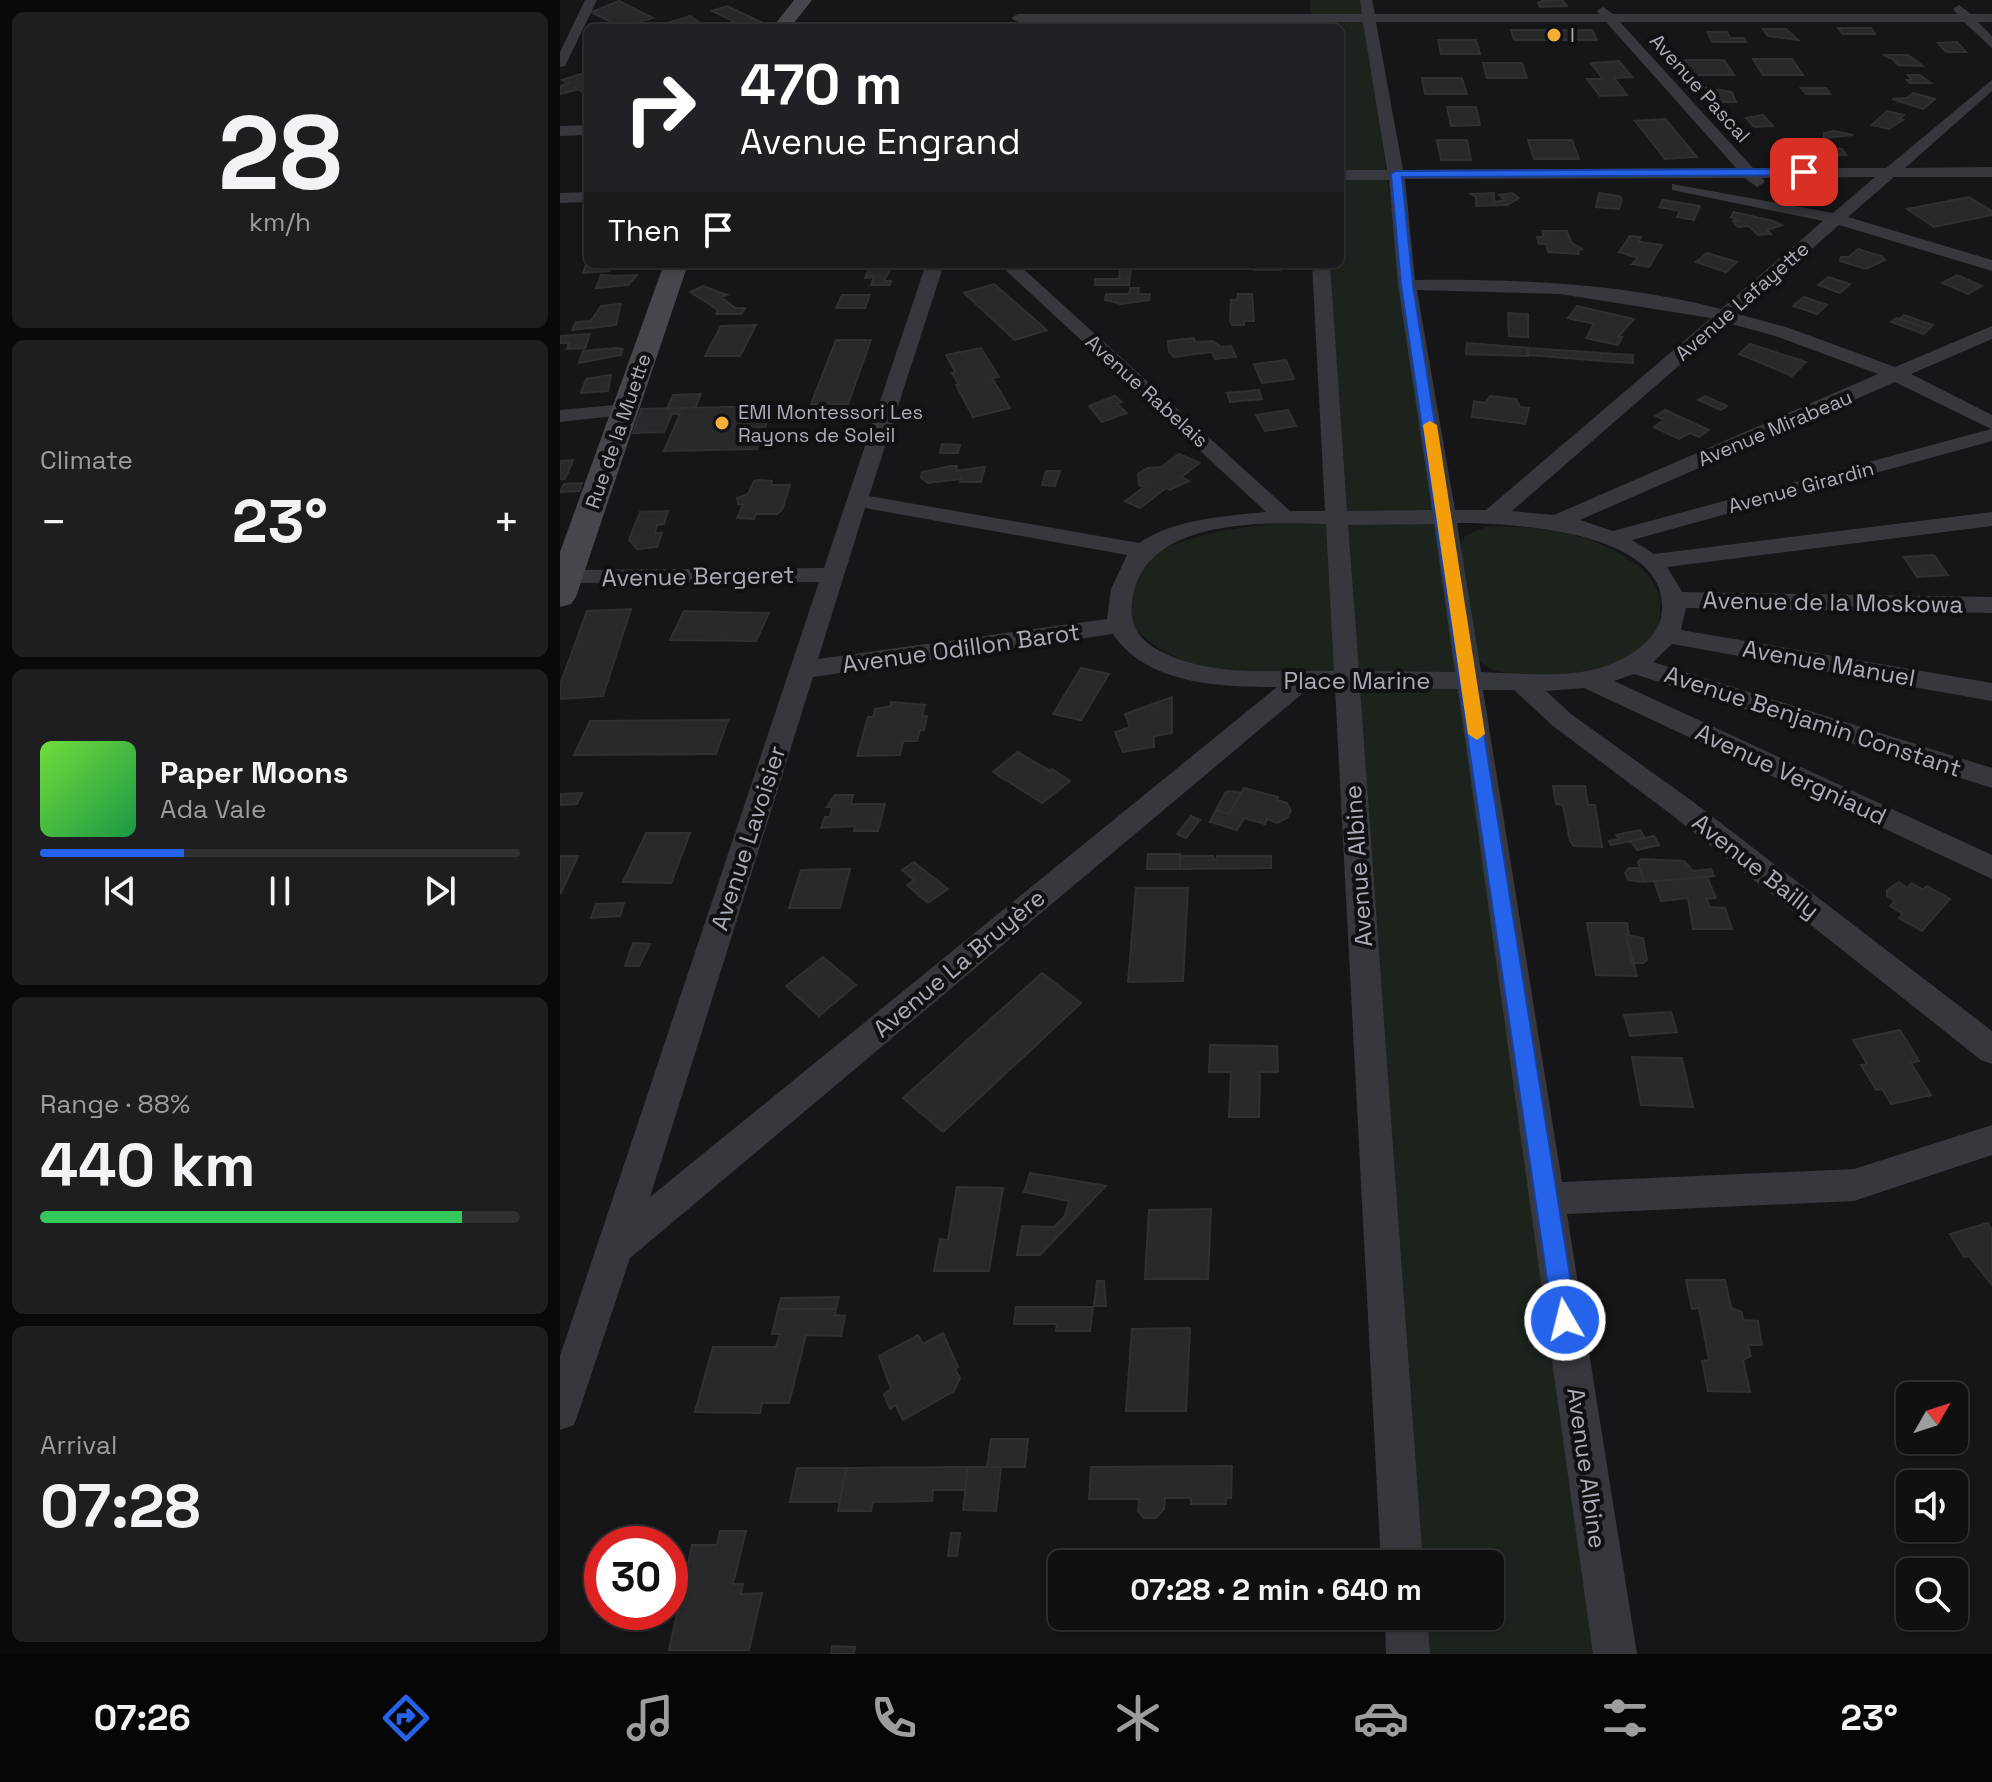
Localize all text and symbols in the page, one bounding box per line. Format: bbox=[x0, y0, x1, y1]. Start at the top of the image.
place label: I bbox=[1570, 22, 1575, 48]
marker: I bbox=[1545, 26, 1563, 44]
street label: Avenue Pascal bbox=[1644, 28, 1756, 148]
text: 470 m bbox=[740, 49, 902, 120]
icon: right bbox=[608, 56, 712, 160]
text: 28 bbox=[218, 87, 342, 219]
text: Avenue Engrand bbox=[740, 119, 1021, 165]
pin bbox=[1770, 138, 1838, 206]
icon: arrive bbox=[1782, 150, 1826, 194]
text: km/h bbox=[249, 205, 311, 239]
icon: arrive bbox=[696, 208, 740, 252]
text: Then bbox=[608, 211, 680, 250]
street label: Avenue Lafayette bbox=[1670, 236, 1814, 366]
street label: Avenue Rabelais bbox=[1080, 329, 1214, 453]
street label: Rue de la Muette bbox=[579, 350, 657, 512]
street label: Avenue Mirabeau bbox=[1694, 384, 1856, 472]
place label: EMI Montessori Les Rayons de Soleil bbox=[738, 399, 923, 448]
marker: EMI Montessori Les Rayons de Soleil bbox=[713, 414, 731, 432]
text: Climate bbox=[40, 443, 133, 477]
street label: Avenue Girardin bbox=[1725, 455, 1877, 519]
text: 23° bbox=[232, 483, 328, 560]
text: − bbox=[40, 494, 67, 550]
text: + bbox=[493, 494, 520, 550]
street label: Avenue Bergeret bbox=[601, 559, 795, 593]
street label: Avenue de la Moskowa bbox=[1702, 584, 1964, 620]
street label: Avenue Odillon Barot bbox=[840, 616, 1082, 680]
street label: Avenue Manuel bbox=[1740, 633, 1918, 693]
street label: Avenue Benjamin Constant bbox=[1661, 658, 1965, 784]
street label: Place Marine bbox=[1284, 665, 1430, 696]
street label: Avenue Vergniaud bbox=[1691, 716, 1891, 832]
street label: Avenue Lavoisier bbox=[704, 742, 792, 934]
text: Paper Moons bbox=[160, 753, 349, 792]
street label: Avenue Albine bbox=[1337, 784, 1379, 948]
text: Ada Vale bbox=[160, 792, 266, 826]
street label: Avenue Bailly bbox=[1686, 807, 1826, 925]
icon: previous bbox=[98, 869, 142, 913]
icon: pause bbox=[258, 869, 302, 913]
icon: next bbox=[418, 869, 462, 913]
street label: Avenue La Bruyère bbox=[867, 882, 1051, 1044]
text: Range · 88% bbox=[40, 1087, 190, 1121]
text: 440 km bbox=[40, 1127, 256, 1204]
position arrow bbox=[1523, 1278, 1607, 1362]
north arrow bbox=[1896, 1382, 1968, 1454]
map controls bbox=[1896, 1382, 1968, 1630]
street label: Avenue Albine bbox=[1560, 1386, 1614, 1550]
text: Arrival bbox=[40, 1428, 117, 1462]
text: 07:28 bbox=[40, 1468, 200, 1545]
button: sound bbox=[1896, 1470, 1968, 1542]
speed limit sign: 30 bbox=[584, 1526, 688, 1630]
button: search bbox=[1896, 1558, 1968, 1630]
text: 07:28 · 2 min · 640 m bbox=[1130, 1570, 1422, 1609]
icon: directions bbox=[378, 1690, 434, 1746]
icon: music bbox=[622, 1690, 678, 1746]
icon: phone bbox=[866, 1690, 922, 1746]
icon: climate bbox=[1110, 1690, 1166, 1746]
icon: car bbox=[1353, 1690, 1409, 1746]
icon: filters bbox=[1597, 1690, 1653, 1746]
text: 07:26 bbox=[94, 1695, 191, 1741]
text: 23° bbox=[1841, 1695, 1898, 1741]

